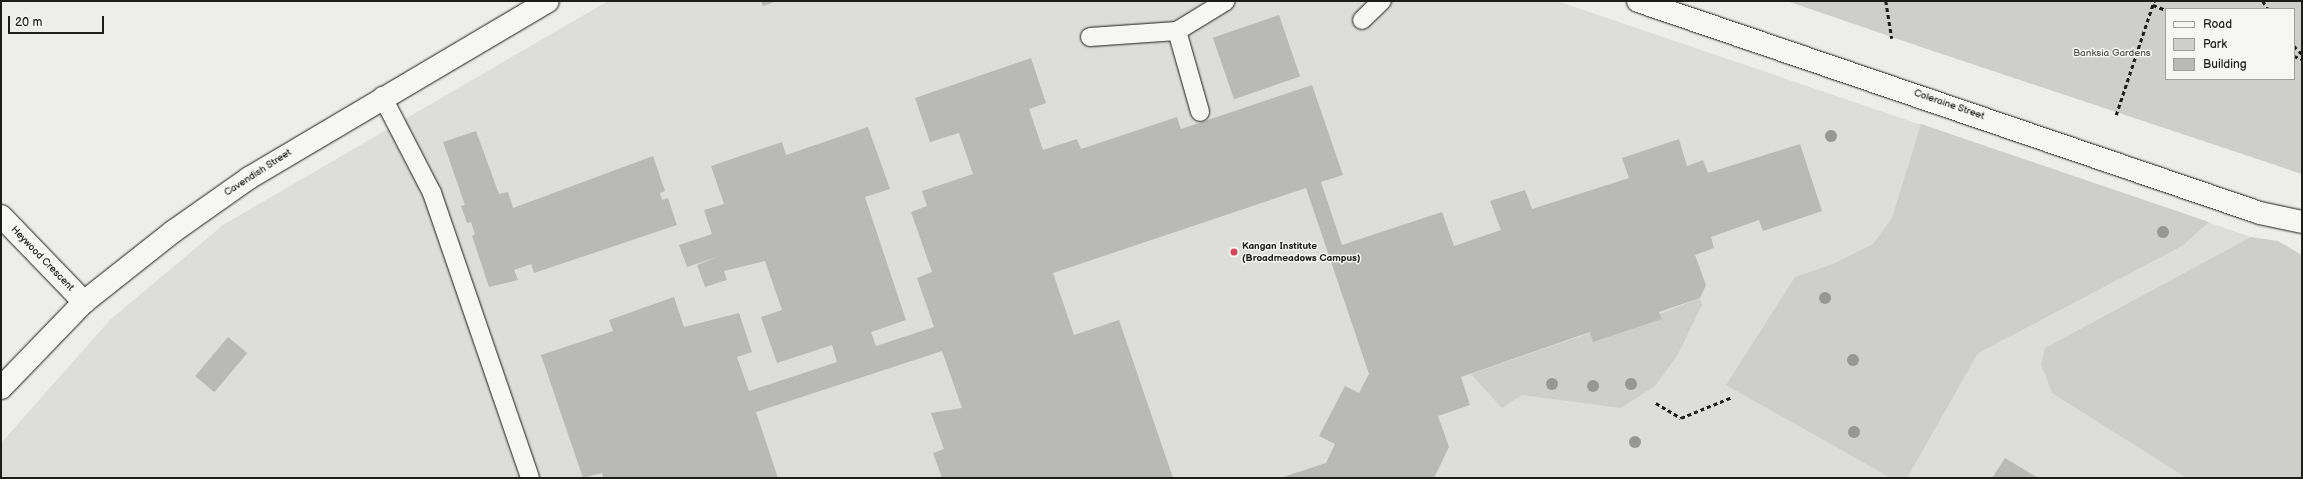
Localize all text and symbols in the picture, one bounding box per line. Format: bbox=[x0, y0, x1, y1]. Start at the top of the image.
scale bar bbox=[10, 8, 106, 34]
legend bbox=[2165, 8, 2295, 80]
text: 20 m bbox=[15, 15, 42, 30]
text: Road bbox=[2203, 17, 2232, 32]
text: Park bbox=[2203, 37, 2227, 52]
park label: Banksia Gardens bbox=[2073, 48, 2151, 60]
text: Building bbox=[2203, 57, 2247, 72]
street label: Coleraine Street bbox=[1912, 87, 1986, 123]
street label: Cavendish Street bbox=[222, 147, 294, 199]
street label: Heywood Crescent bbox=[8, 224, 76, 294]
place label: Kangan Institute (Broadmeadows Campus) bbox=[1242, 240, 1360, 264]
marker: Kangan Institute (Broadmeadows Campus) bbox=[1229, 247, 1239, 257]

